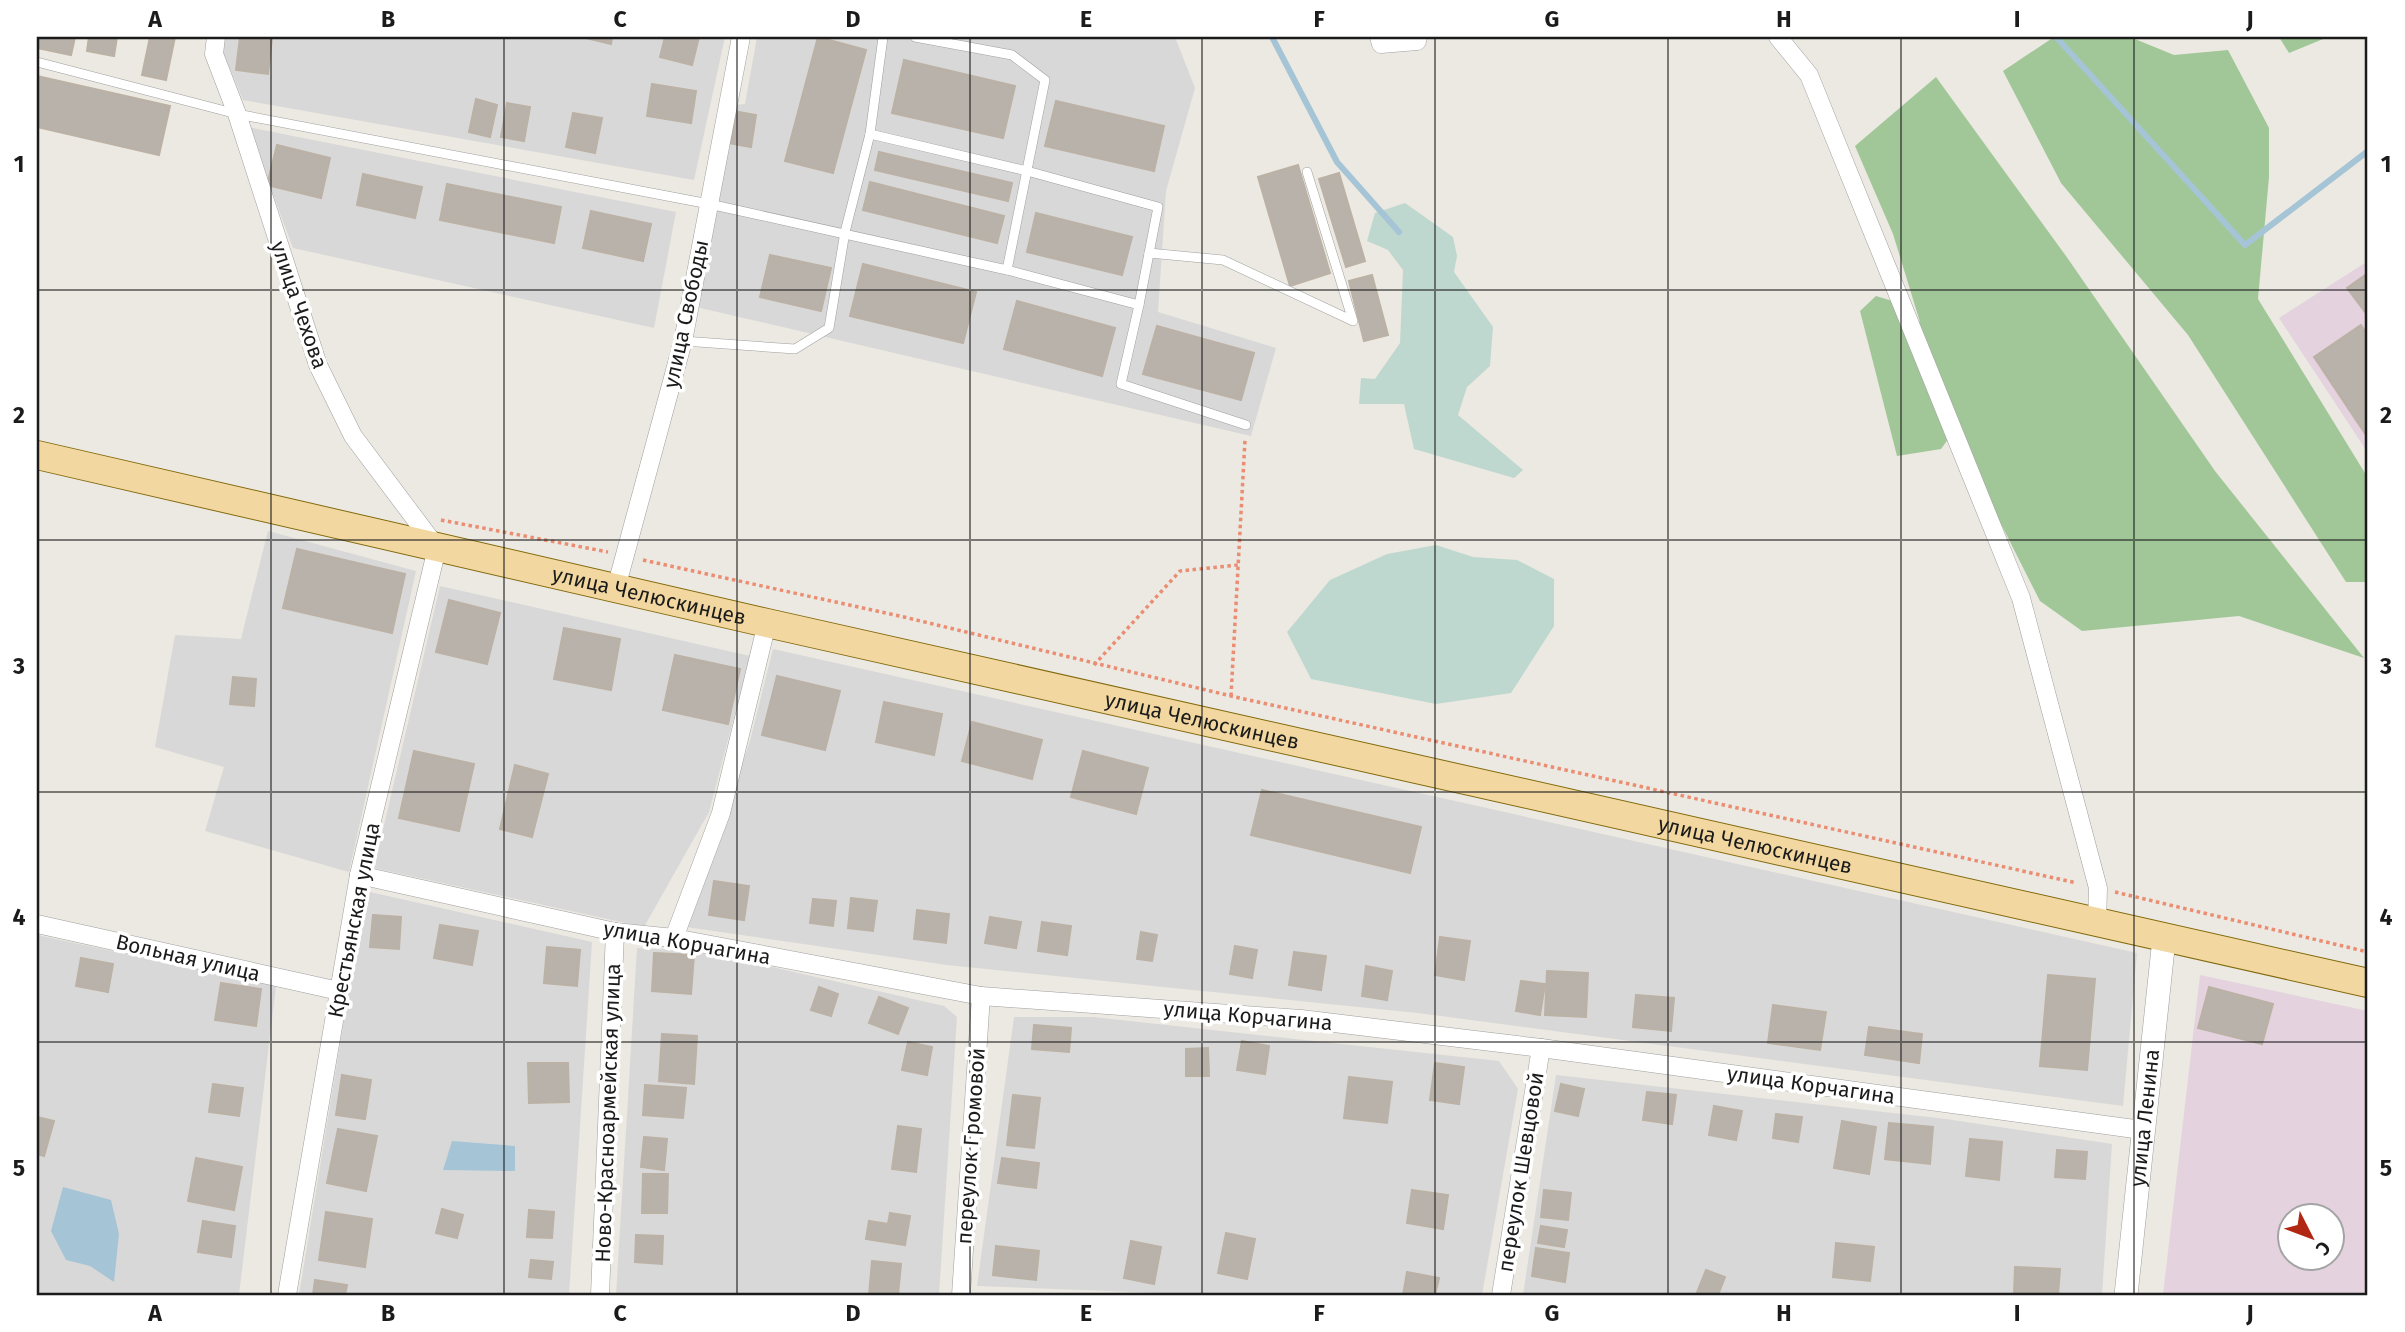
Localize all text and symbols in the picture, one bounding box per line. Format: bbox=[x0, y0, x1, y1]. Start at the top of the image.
text: A bbox=[147, 5, 162, 33]
text: B bbox=[381, 5, 395, 33]
text: C bbox=[613, 5, 627, 33]
text: D bbox=[846, 5, 861, 33]
text: E bbox=[1080, 5, 1092, 33]
text: F bbox=[1313, 5, 1325, 33]
text: G bbox=[1545, 5, 1559, 33]
text: H bbox=[1776, 5, 1792, 33]
text: I bbox=[2014, 5, 2020, 33]
text: J bbox=[2245, 5, 2254, 33]
text: 1 bbox=[14, 150, 24, 178]
text: 1 bbox=[2381, 150, 2391, 178]
street label: улица Чехова bbox=[265, 238, 333, 372]
street label: улица Свободы bbox=[658, 238, 714, 390]
text: 2 bbox=[13, 401, 25, 429]
text: 2 bbox=[2380, 401, 2392, 429]
street label: улица Челюскинцев bbox=[549, 561, 749, 631]
text: 3 bbox=[12, 652, 25, 680]
text: 3 bbox=[2379, 652, 2392, 680]
street label: улица Челюскинцев bbox=[1102, 686, 1302, 755]
street label: улица Челюскинцев bbox=[1656, 811, 1855, 880]
street label: Крестьянская улица bbox=[322, 820, 386, 1020]
text: 4 bbox=[13, 903, 26, 931]
text: 4 bbox=[2380, 903, 2393, 931]
street label: улица Корчагина bbox=[601, 915, 773, 971]
street label: Вольная улица bbox=[113, 929, 263, 987]
street label: Ново-Красноармейская улица bbox=[590, 963, 626, 1263]
street label: улица Корчагина bbox=[1162, 996, 1334, 1036]
street label: переулок Громовой bbox=[951, 1047, 991, 1245]
street label: улица Ленина bbox=[2125, 1048, 2165, 1188]
street label: улица Корчагина bbox=[1725, 1060, 1897, 1110]
street label: переулок Шевцовой bbox=[1492, 1070, 1550, 1274]
text: 5 bbox=[13, 1154, 25, 1182]
text: 5 bbox=[2380, 1154, 2392, 1182]
north arrow bbox=[2276, 1202, 2346, 1272]
text: С bbox=[2311, 1236, 2335, 1260]
text: A bbox=[147, 1299, 162, 1327]
text: B bbox=[381, 1299, 395, 1327]
text: C bbox=[613, 1299, 627, 1327]
text: D bbox=[846, 1299, 861, 1327]
text: E bbox=[1080, 1299, 1092, 1327]
text: F bbox=[1313, 1299, 1325, 1327]
text: G bbox=[1545, 1299, 1559, 1327]
text: H bbox=[1776, 1299, 1792, 1327]
text: I bbox=[2014, 1299, 2020, 1327]
text: J bbox=[2245, 1299, 2254, 1327]

